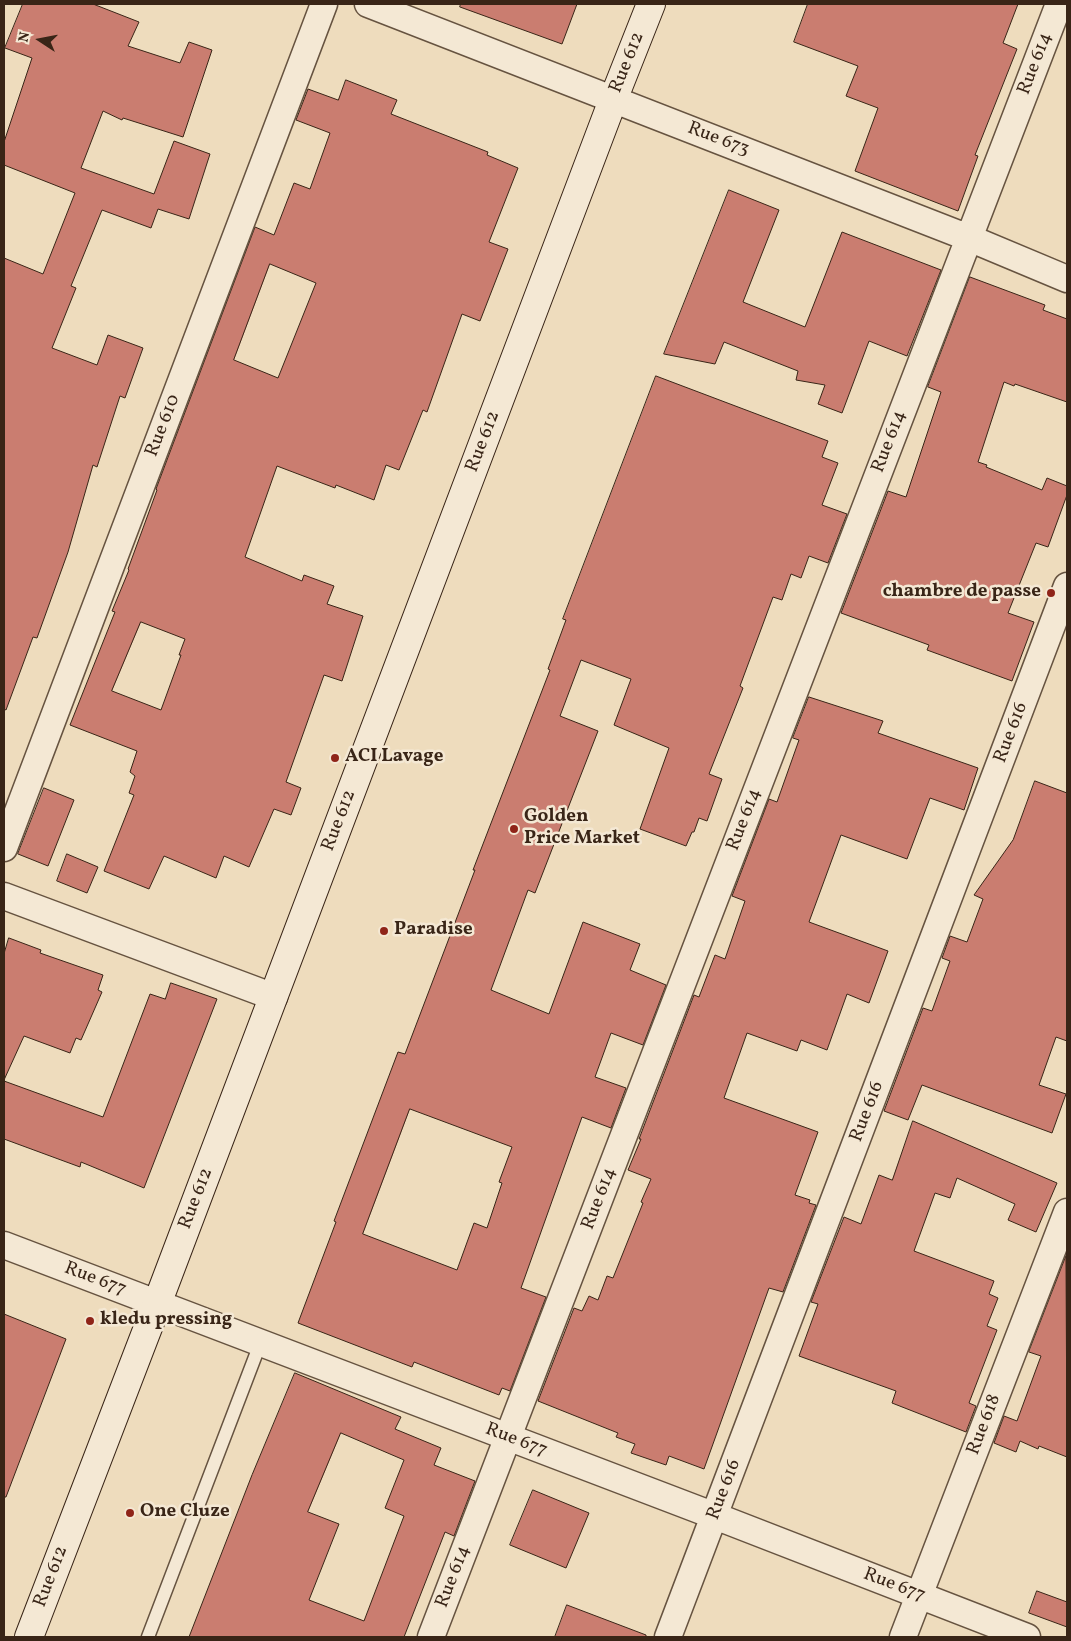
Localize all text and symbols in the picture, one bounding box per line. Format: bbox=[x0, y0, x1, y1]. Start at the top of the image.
north arrow bbox=[15, 15, 65, 65]
street label: Rue 612 bbox=[605, 29, 651, 97]
text: N bbox=[14, 30, 35, 44]
street label: Rue 614 bbox=[1014, 30, 1058, 98]
street label: Rue 673 bbox=[684, 118, 752, 162]
street label: Rue 610 bbox=[142, 392, 186, 460]
street label: Rue 612 bbox=[462, 408, 506, 476]
street label: Rue 614 bbox=[868, 408, 912, 476]
place label: chambre de passe bbox=[883, 582, 1041, 604]
marker: chambre de passe bbox=[1045, 587, 1057, 599]
street label: Rue 616 bbox=[990, 699, 1034, 767]
place label: ACI Lavage bbox=[345, 747, 443, 769]
marker: ACI Lavage bbox=[329, 752, 341, 764]
street label: Rue 614 bbox=[723, 786, 767, 854]
street label: Rue 612 bbox=[318, 787, 362, 855]
place label: Golden Price Market bbox=[524, 807, 640, 851]
marker: Golden Price Market bbox=[508, 823, 520, 835]
place label: Paradise bbox=[394, 920, 473, 942]
marker: Paradise bbox=[378, 925, 390, 937]
street label: Rue 616 bbox=[846, 1078, 890, 1146]
street label: Rue 612 bbox=[175, 1165, 219, 1233]
street label: Rue 614 bbox=[578, 1165, 622, 1233]
street label: Rue 677 bbox=[61, 1258, 129, 1302]
place label: kledu pressing bbox=[100, 1310, 232, 1332]
marker: kledu pressing bbox=[84, 1315, 96, 1327]
street label: Rue 618 bbox=[963, 1391, 1007, 1459]
street label: Rue 677 bbox=[482, 1419, 550, 1463]
street label: Rue 616 bbox=[703, 1456, 747, 1524]
place label: One Cluze bbox=[140, 1502, 230, 1524]
marker: One Cluze bbox=[124, 1507, 136, 1519]
street label: Rue 612 bbox=[30, 1543, 74, 1611]
street label: Rue 614 bbox=[432, 1543, 476, 1611]
street label: Rue 677 bbox=[860, 1564, 928, 1608]

